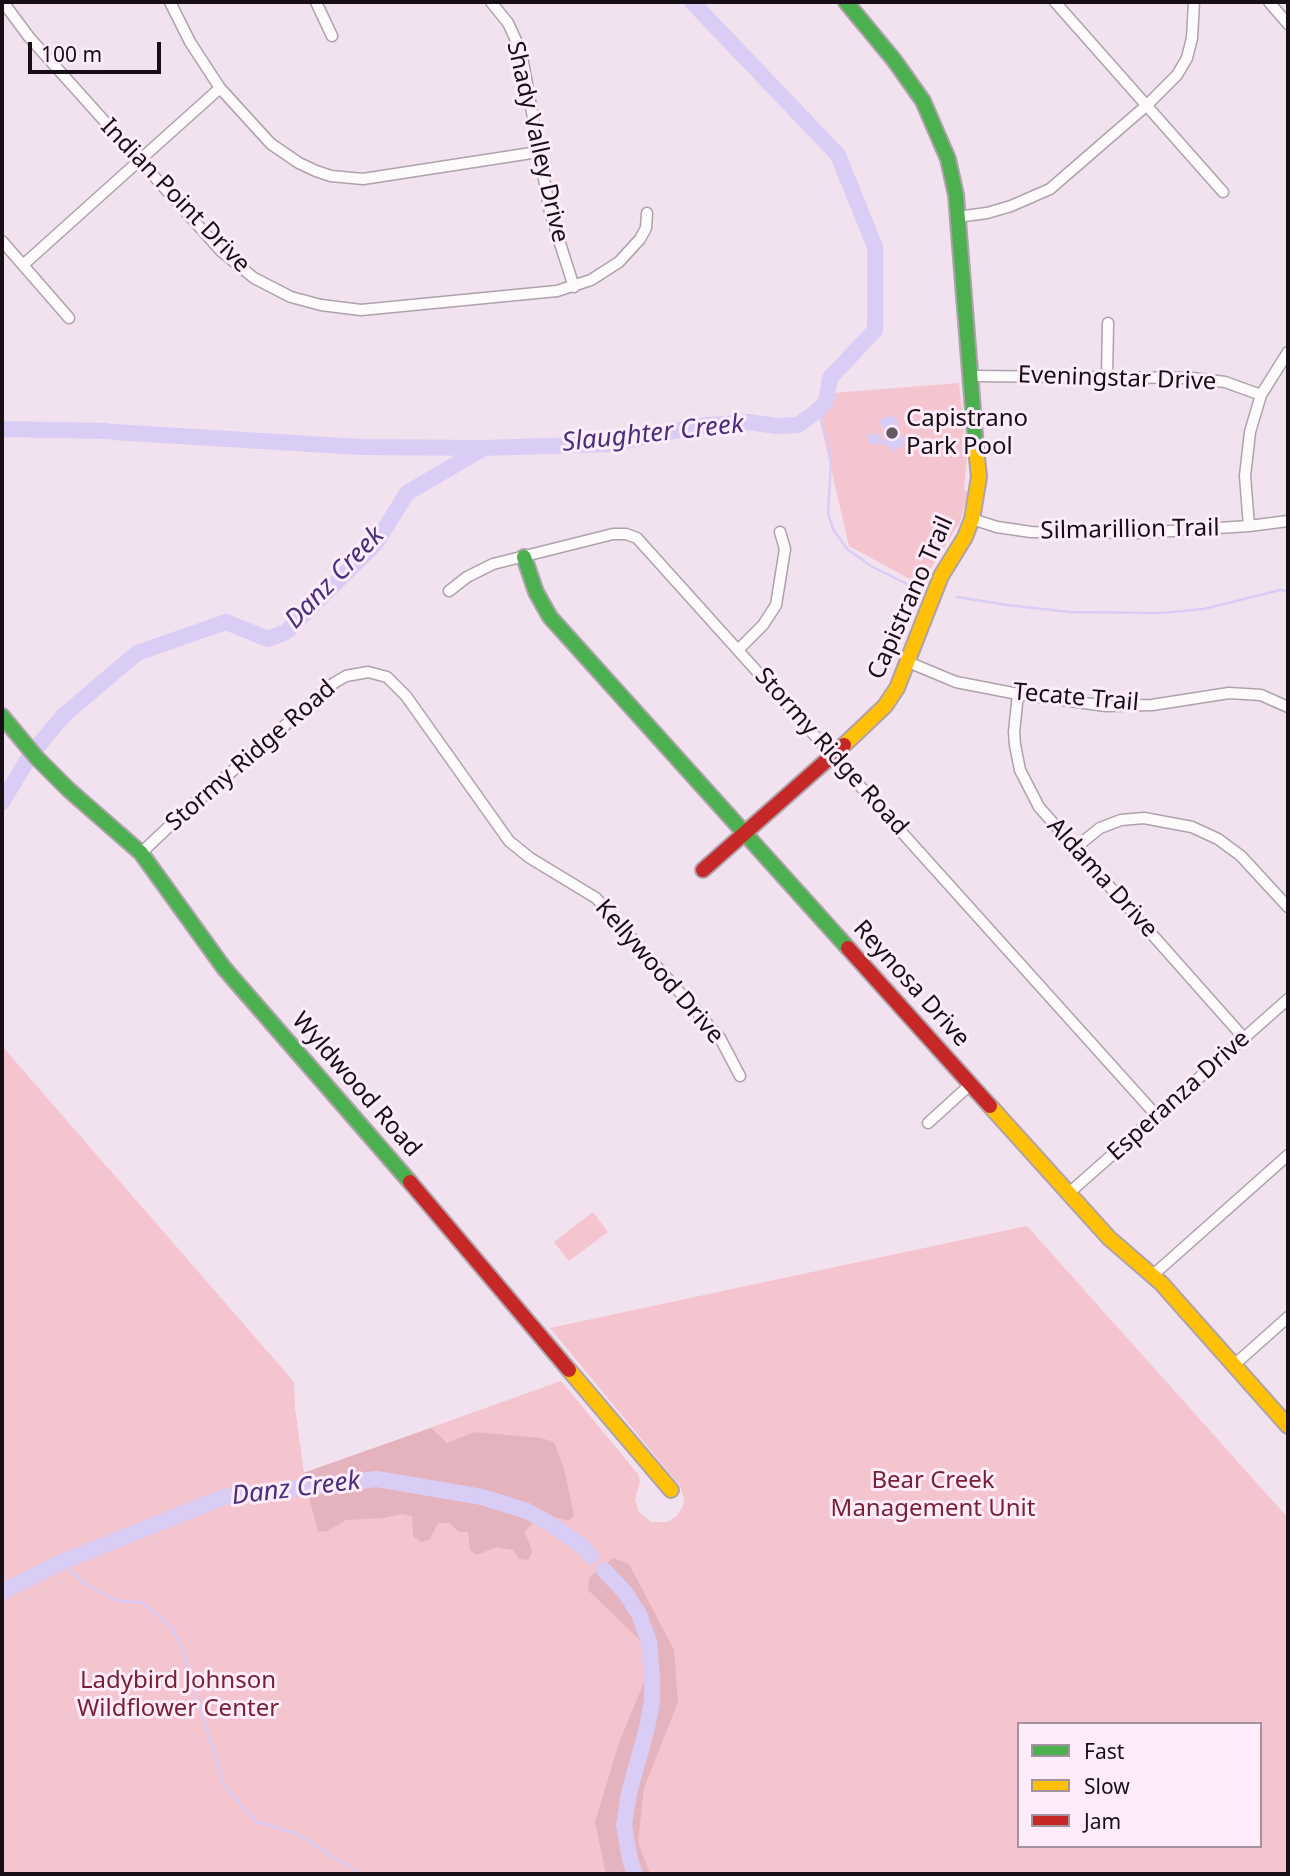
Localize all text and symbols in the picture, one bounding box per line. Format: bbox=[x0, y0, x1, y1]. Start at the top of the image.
scale bar bbox=[32, 28, 164, 72]
street label: Shady Valley Drive bbox=[500, 39, 574, 245]
text: 100 m bbox=[41, 40, 102, 68]
street label: Indian Point Drive bbox=[94, 113, 256, 279]
street label: Eveningstar Drive bbox=[1017, 361, 1217, 397]
place label: Capistrano Park Pool bbox=[906, 405, 1028, 461]
water label: Slaughter Creek bbox=[561, 409, 745, 459]
marker: Capistrano Park Pool bbox=[884, 425, 900, 441]
street label: Capistrano Trail bbox=[862, 512, 960, 684]
street label: Silmarillion Trail bbox=[1040, 514, 1220, 546]
water label: Danz Creek bbox=[279, 521, 391, 635]
street label: Stormy Ridge Road bbox=[748, 662, 914, 842]
street label: Stormy Ridge Road bbox=[160, 675, 342, 837]
street label: Tecate Trail bbox=[1012, 678, 1140, 718]
street label: Aldama Drive bbox=[1041, 812, 1163, 944]
street label: Kellywood Drive bbox=[589, 894, 729, 1050]
street label: Reynosa Drive bbox=[847, 915, 975, 1053]
street label: Wyldwood Road bbox=[285, 1007, 427, 1163]
street label: Esperanza Drive bbox=[1102, 1025, 1256, 1167]
water label: Danz Creek bbox=[230, 1466, 362, 1512]
park label: Bear Creek Management Unit bbox=[831, 1467, 1035, 1523]
park label: Ladybird Johnson Wildflower Center bbox=[77, 1667, 279, 1723]
legend bbox=[1017, 1722, 1262, 1848]
text: Fast bbox=[1084, 1737, 1124, 1765]
text: Slow bbox=[1084, 1772, 1130, 1800]
text: Jam bbox=[1084, 1807, 1121, 1835]

